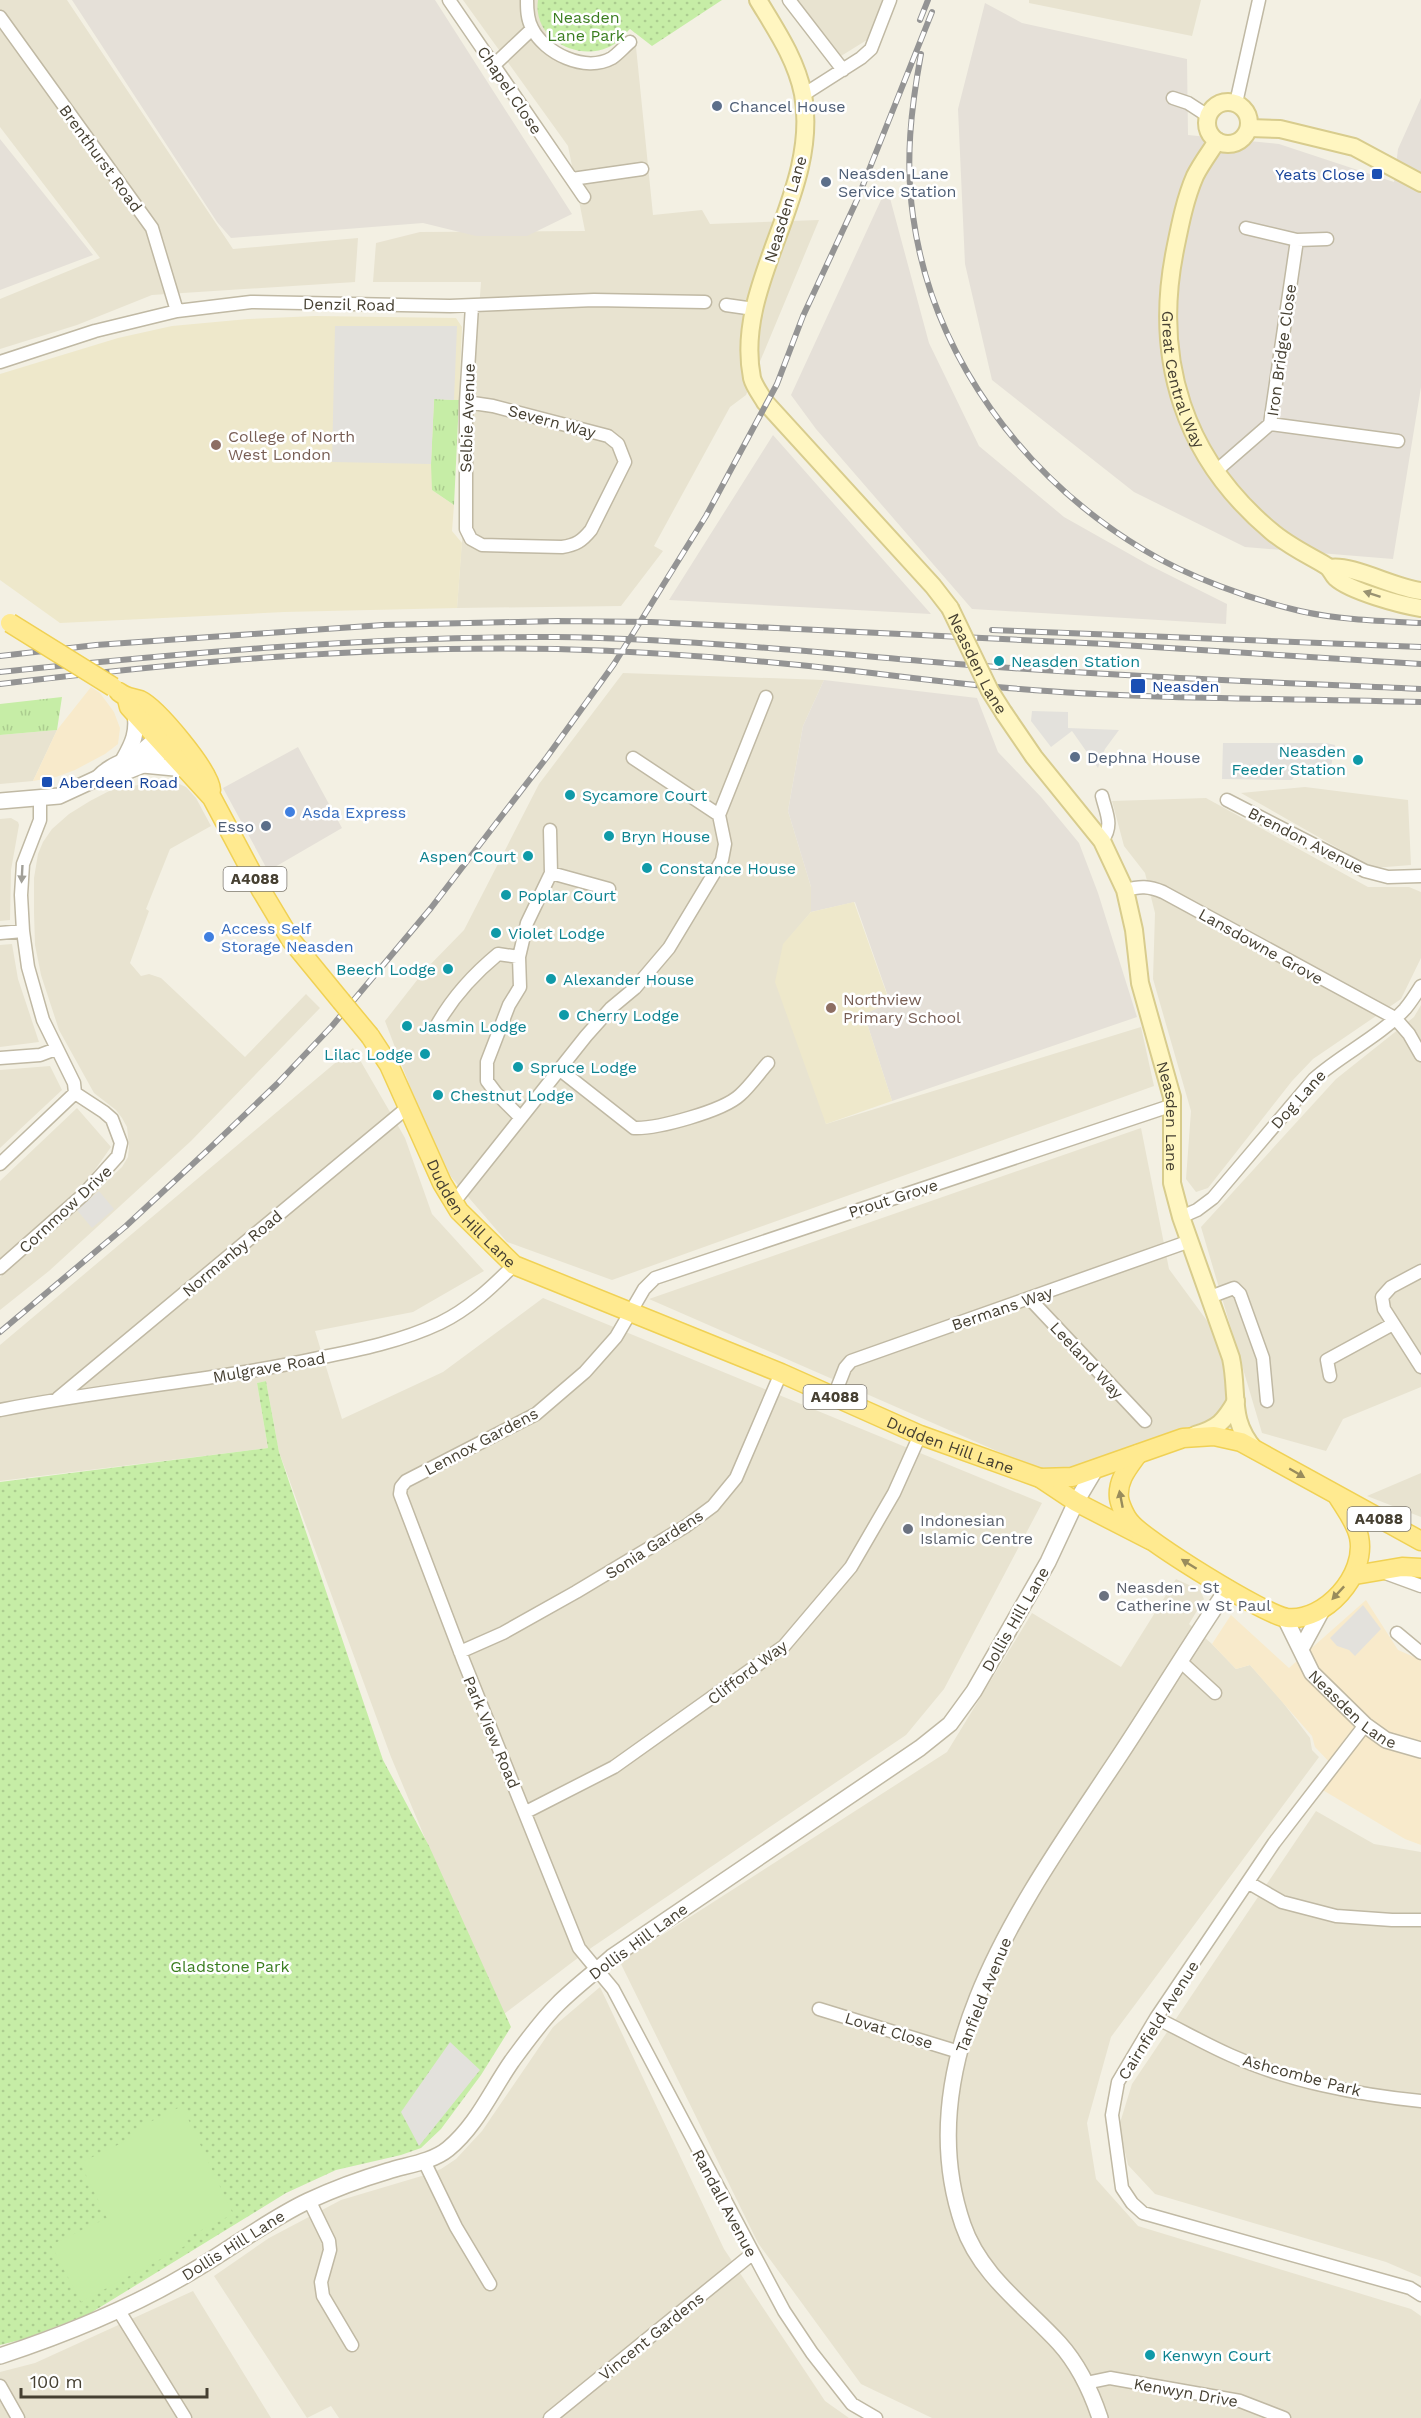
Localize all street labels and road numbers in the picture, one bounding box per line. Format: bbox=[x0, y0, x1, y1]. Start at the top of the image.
street label: Chapel Close bbox=[473, 43, 546, 138]
street label: Brenthurst Road bbox=[55, 101, 146, 216]
street label: Neasden Lane bbox=[760, 153, 811, 265]
street label: Iron Bridge Close bbox=[1263, 283, 1300, 417]
street label: Denzil Road bbox=[303, 294, 395, 315]
street label: Great Central Way bbox=[1158, 311, 1209, 452]
street label: Selbie Avenue bbox=[456, 363, 479, 473]
street label: Severn Way bbox=[506, 401, 598, 442]
street label: Neasden Lane bbox=[944, 610, 1011, 718]
street label: Brendon Avenue bbox=[1245, 803, 1367, 878]
road number: A4088 bbox=[224, 867, 286, 891]
street label: Lansdowne Grove bbox=[1195, 904, 1326, 989]
street label: Neasden Lane bbox=[1152, 1059, 1181, 1171]
street label: Dog Lane bbox=[1267, 1066, 1330, 1133]
street label: Dudden Hill Lane bbox=[422, 1156, 520, 1272]
street label: Cornmow Drive bbox=[15, 1162, 116, 1257]
street label: Prout Grove bbox=[846, 1175, 940, 1222]
street label: Normanby Road bbox=[179, 1206, 286, 1301]
street label: Bermans Way bbox=[949, 1282, 1056, 1335]
street label: Leeland Way bbox=[1046, 1318, 1128, 1403]
street label: Mulgrave Road bbox=[211, 1348, 327, 1387]
road number: A4088 bbox=[804, 1385, 866, 1409]
street label: Lennox Gardens bbox=[421, 1404, 541, 1479]
street label: Dudden Hill Lane bbox=[884, 1412, 1016, 1478]
street label: Sonia Gardens bbox=[602, 1506, 707, 1583]
road number: A4088 bbox=[1348, 1507, 1410, 1531]
street label: Dollis Hill Lane bbox=[978, 1564, 1053, 1675]
street label: Clifford Way bbox=[704, 1636, 792, 1709]
street label: Neasden Lane bbox=[1305, 1666, 1398, 1752]
street label: Park View Road bbox=[459, 1673, 524, 1791]
street label: Dollis Hill Lane bbox=[585, 1899, 691, 1984]
street label: Tanfield Avenue bbox=[952, 1935, 1015, 2056]
street label: Cairnfield Avenue bbox=[1114, 1957, 1203, 2083]
street label: Lovat Close bbox=[843, 2008, 935, 2053]
street label: Ashcombe Park bbox=[1241, 2051, 1363, 2100]
street label: Randall Avenue bbox=[688, 2146, 761, 2260]
street label: Dollis Hill Lane bbox=[178, 2206, 288, 2285]
street label: Vincent Gardens bbox=[595, 2288, 707, 2384]
street label: Kenwyn Drive bbox=[1132, 2374, 1240, 2411]

